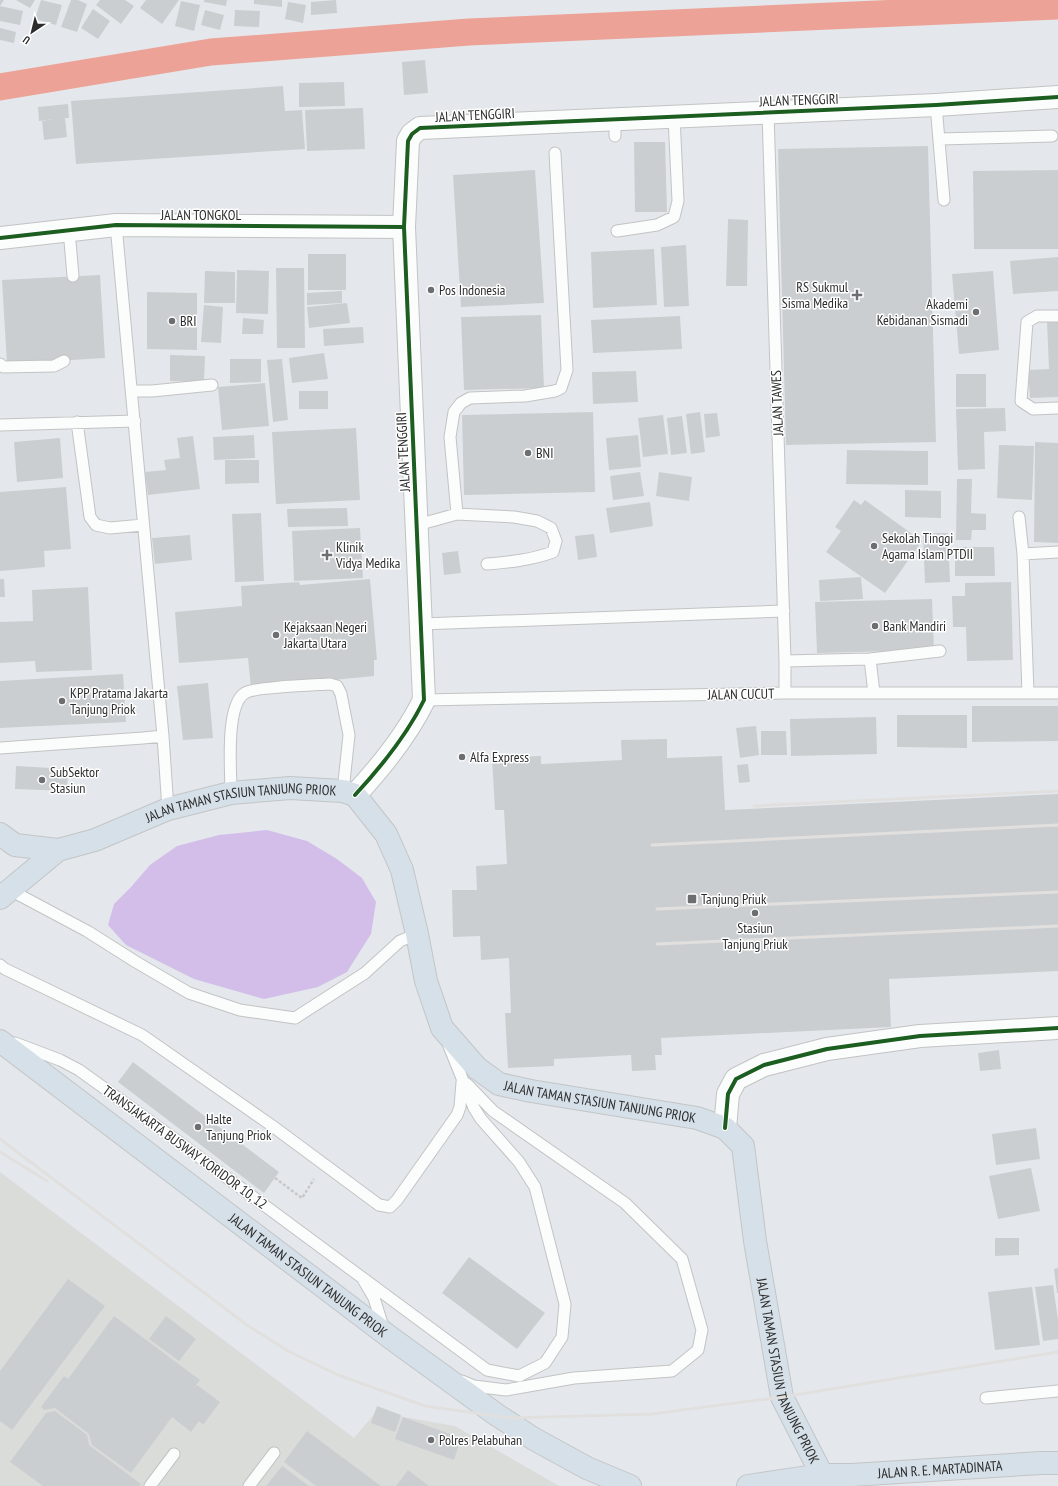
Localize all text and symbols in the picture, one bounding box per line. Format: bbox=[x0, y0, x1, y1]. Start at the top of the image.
north arrow bbox=[12, 12, 52, 52]
text: U bbox=[20, 33, 33, 48]
street label: JALAN TENGGIRI bbox=[758, 90, 839, 110]
street label: JALAN TENGGIRI bbox=[434, 104, 515, 126]
street label: JALAN TONGKOL bbox=[160, 206, 241, 224]
place label: RS Sukmul Sisma Medika bbox=[782, 278, 849, 312]
place label: Pos Indonesia bbox=[439, 281, 505, 299]
marker: Pos Indonesia bbox=[426, 285, 436, 295]
marker: RS Sukmul Sisma Medika bbox=[851, 289, 863, 301]
place label: Akademi Kebidanan Sismadi bbox=[877, 295, 968, 329]
marker: Akademi Kebidanan Sismadi bbox=[971, 307, 981, 317]
place label: BRI bbox=[180, 312, 197, 330]
marker: BRI bbox=[167, 316, 177, 326]
street label: JALAN TAWES bbox=[767, 370, 787, 437]
street label: JALAN TENGGIRI bbox=[392, 412, 414, 493]
place label: BNI bbox=[536, 444, 553, 462]
marker: BNI bbox=[523, 448, 533, 458]
place label: Sekolah Tinggi Agama Islam PTDII bbox=[882, 529, 973, 563]
place label: Klinik Vidya Medika bbox=[335, 538, 400, 572]
marker: Sekolah Tinggi Agama Islam PTDII bbox=[869, 541, 879, 551]
marker: Klinik Vidya Medika bbox=[321, 549, 333, 561]
place label: Bank Mandiri bbox=[883, 617, 946, 635]
place label: Kejaksaan Negeri Jakarta Utara bbox=[283, 618, 367, 652]
marker: Bank Mandiri bbox=[870, 621, 880, 631]
marker: Kejaksaan Negeri Jakarta Utara bbox=[271, 630, 281, 640]
place label: KPP Pratama Jakarta Tanjung Priok bbox=[70, 684, 168, 718]
street label: JALAN CUCUT bbox=[707, 684, 775, 704]
marker: KPP Pratama Jakarta Tanjung Priok bbox=[57, 696, 67, 706]
place label: Alfa Express bbox=[470, 748, 529, 766]
marker: Alfa Express bbox=[457, 752, 467, 762]
place label: SubSektor Stasiun bbox=[50, 763, 99, 797]
marker: SubSektor Stasiun bbox=[37, 775, 47, 785]
street label: JALAN TAMAN STASIUN TANJUNG PRIOK bbox=[142, 779, 337, 827]
place label: Tanjung Priuk bbox=[701, 890, 767, 908]
marker: Tanjung Priuk bbox=[686, 893, 698, 905]
marker: Stasiun Tanjung Priuk bbox=[750, 908, 760, 918]
place label: Stasiun Tanjung Priuk bbox=[722, 919, 788, 953]
street label: JALAN TAMAN STASIUN TANJUNG PRIOK bbox=[501, 1076, 698, 1127]
street label: TRANSJAKARTA BUSWAY KORIDOR 10, 12 bbox=[99, 1081, 271, 1213]
place label: Halte Tanjung Priok bbox=[206, 1110, 272, 1144]
marker: Halte Tanjung Priok bbox=[193, 1122, 203, 1132]
street label: JALAN TAMAN STASIUN TANJUNG PRIOK bbox=[225, 1209, 391, 1341]
street label: JALAN TAMAN STASIUN TANJUNG PRIOK bbox=[752, 1276, 824, 1467]
place label: Polres Pelabuhan bbox=[439, 1431, 522, 1449]
marker: Polres Pelabuhan bbox=[426, 1435, 436, 1445]
street label: JALAN R. E. MARTADINATA bbox=[876, 1456, 1003, 1482]

